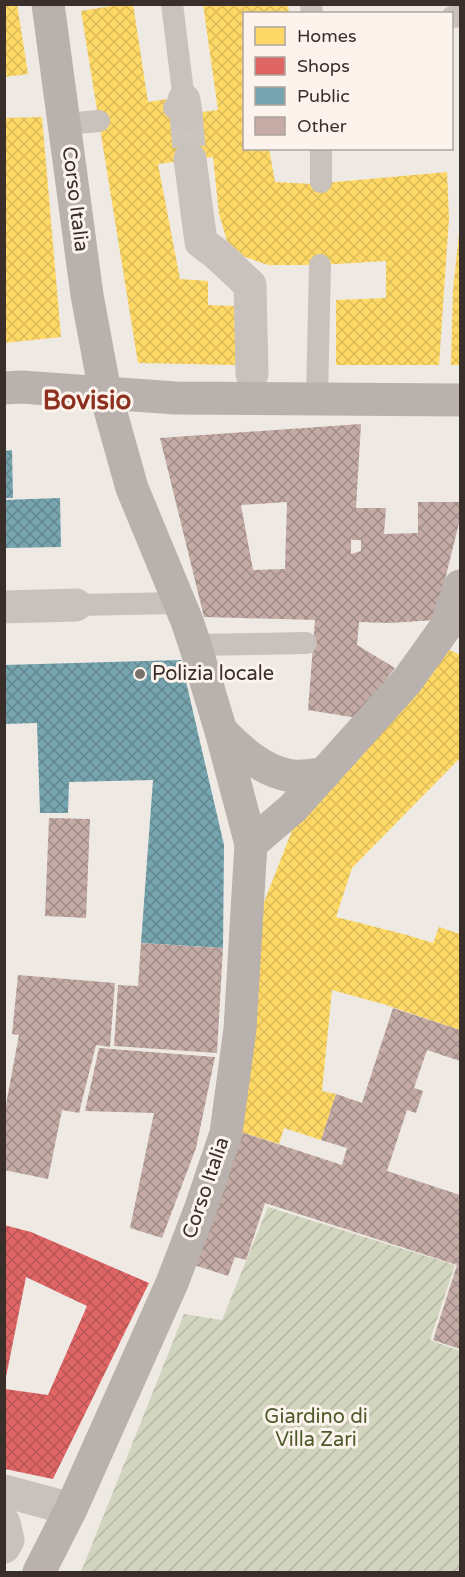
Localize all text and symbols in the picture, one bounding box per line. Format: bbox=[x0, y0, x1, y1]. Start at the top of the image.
legend bbox=[243, 12, 453, 150]
text: Homes bbox=[297, 25, 357, 47]
text: Shops bbox=[297, 55, 350, 77]
text: Public bbox=[297, 85, 350, 107]
text: Other bbox=[297, 115, 347, 137]
street label: Corso Italia bbox=[57, 145, 93, 253]
district label: Bovisio bbox=[43, 385, 131, 416]
place label: Polizia locale bbox=[152, 662, 274, 686]
marker: Polizia locale bbox=[133, 667, 147, 681]
street label: Corso Italia bbox=[177, 1134, 235, 1242]
park label: Giardino di Villa Zari bbox=[264, 1405, 368, 1452]

